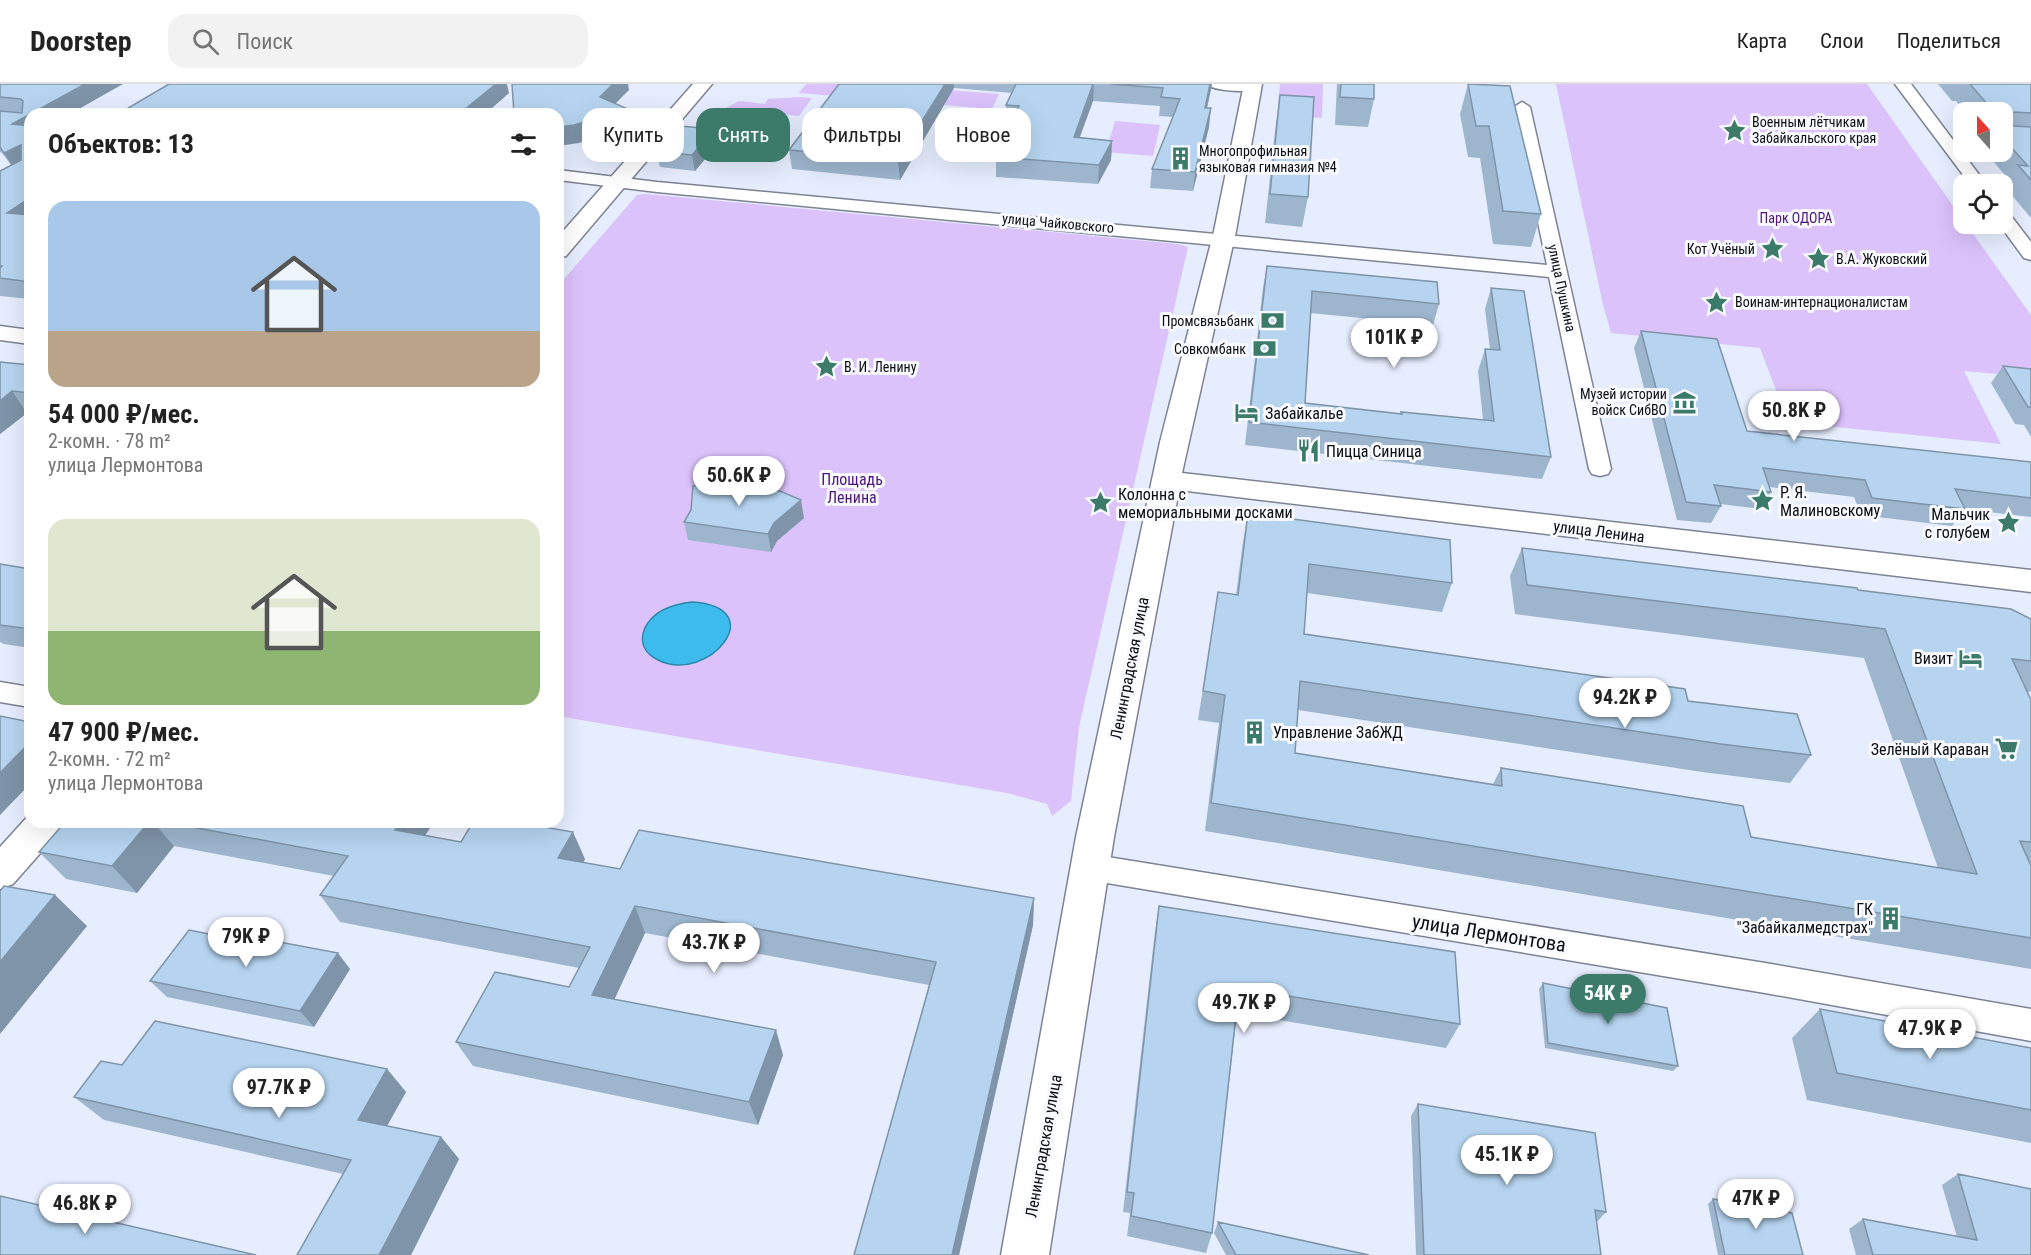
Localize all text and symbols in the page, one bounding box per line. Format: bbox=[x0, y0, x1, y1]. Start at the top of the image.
search box bbox=[168, 14, 588, 68]
text: Doorstep bbox=[30, 25, 132, 58]
icon: search bbox=[189, 25, 222, 58]
text: Поиск bbox=[237, 29, 293, 54]
text: Карта bbox=[1737, 29, 1787, 53]
text: Слои bbox=[1820, 29, 1864, 53]
text: Поделиться bbox=[1897, 29, 2001, 53]
north arrow bbox=[1953, 102, 2013, 162]
map controls bbox=[1953, 102, 2013, 234]
chip: Купить bbox=[582, 108, 684, 162]
chip: Снять bbox=[696, 108, 790, 162]
chip: Фильтры bbox=[802, 108, 923, 162]
chip: Новое bbox=[935, 108, 1031, 162]
place label: Военным лётчикам Забайкальского края bbox=[1752, 114, 1876, 146]
place icon: Военным лётчикам Забайкальского края bbox=[1721, 117, 1747, 143]
icon: filters bbox=[507, 128, 540, 161]
text: Объектов: 13 bbox=[48, 129, 194, 159]
place label: Многопрофильная языковая гимназия №4 bbox=[1199, 143, 1337, 175]
building icon: Многопрофильная языковая гимназия №4 bbox=[1168, 146, 1194, 172]
button: locate bbox=[1953, 174, 2013, 234]
street label: улица Чайковского bbox=[1001, 210, 1115, 236]
park label: Парк ОДОРА bbox=[1760, 210, 1832, 226]
place icon: Кот Учёный bbox=[1760, 236, 1786, 262]
icon: home bbox=[240, 240, 348, 348]
place label: Кот Учёный bbox=[1687, 241, 1755, 257]
street label: улица Пушкина bbox=[1545, 243, 1579, 333]
place icon: В.А. Жуковский bbox=[1805, 246, 1831, 272]
place label: В.А. Жуковский bbox=[1836, 251, 1927, 267]
place icon: Воинам-интернационалистам bbox=[1704, 289, 1730, 315]
place label: Воинам-интернационалистам bbox=[1735, 294, 1908, 310]
bank icon: Промсвязьбанк bbox=[1259, 308, 1285, 334]
place label: Промсвязьбанк bbox=[1162, 313, 1254, 329]
pin: 101K ₽ bbox=[1345, 318, 1443, 369]
text: 101K ₽ bbox=[1365, 325, 1423, 349]
bank icon: Совкомбанк bbox=[1251, 336, 1277, 362]
place label: Совкомбанк bbox=[1174, 341, 1246, 357]
place icon: В. И. Ленину bbox=[813, 354, 839, 380]
place label: В. И. Ленину bbox=[844, 359, 917, 375]
place label: Музей истории войск СибВО bbox=[1580, 386, 1667, 418]
museum icon: Музей истории войск СибВО bbox=[1672, 389, 1698, 415]
pin: 50.8K ₽ bbox=[1739, 391, 1849, 442]
text: 50.8K ₽ bbox=[1762, 398, 1826, 422]
text: 54 000 ₽/мес. bbox=[48, 399, 200, 429]
hotel icon: Забайкалье bbox=[1234, 400, 1260, 426]
place label: Забайкалье bbox=[1265, 404, 1343, 423]
text: 2-комн. · 78 m² bbox=[48, 429, 171, 453]
restaurant icon: Пицца Синица bbox=[1295, 438, 1321, 464]
place label: Пицца Синица bbox=[1326, 442, 1422, 461]
text: улица Лермонтова bbox=[48, 453, 203, 477]
pin: 50.6K ₽ bbox=[684, 456, 794, 507]
text: 50.6K ₽ bbox=[707, 463, 771, 487]
park label: Площадь Ленина bbox=[821, 470, 883, 507]
place label: Р. Я. Малиновскому bbox=[1780, 483, 1881, 520]
place label: Колонна с мемориальными досками bbox=[1118, 485, 1293, 522]
place icon: Р. Я. Малиновскому bbox=[1749, 488, 1775, 514]
place icon: Колонна с мемориальными досками bbox=[1087, 490, 1113, 516]
place label: Мальчик с голубем bbox=[1925, 505, 1990, 542]
place icon: Мальчик с голубем bbox=[1995, 510, 2021, 536]
street label: улица Ленина bbox=[1552, 516, 1646, 547]
icon: home bbox=[240, 558, 348, 666]
street label: Ленинградская улица bbox=[1106, 595, 1153, 741]
hotel icon: Визит bbox=[1958, 645, 1984, 671]
place label: Визит bbox=[1914, 649, 1953, 668]
pin: 94.2K ₽ bbox=[1570, 678, 1680, 729]
text: 94.2K ₽ bbox=[1593, 685, 1657, 709]
text: 47 900 ₽/мес. bbox=[48, 717, 200, 747]
building icon: Управление ЗабЖД bbox=[1242, 719, 1268, 745]
place label: Управление ЗабЖД bbox=[1273, 723, 1403, 742]
supermarket icon: Зелёный Караван bbox=[1994, 736, 2020, 762]
place label: Зелёный Караван bbox=[1871, 740, 1989, 759]
text: 2-комн. · 72 m² bbox=[48, 747, 171, 771]
text: улица Лермонтова bbox=[48, 771, 203, 795]
place label: ГК "Забайкалмедстрах" bbox=[1737, 900, 1873, 937]
building icon: ГК "Забайкалмедстрах" bbox=[1878, 905, 1904, 931]
street label: улица Лермонтова bbox=[1410, 909, 1568, 957]
pin: 79K ₽ bbox=[204, 917, 288, 968]
pin: 43.7K ₽ bbox=[659, 923, 769, 974]
text: 79K ₽ bbox=[222, 924, 270, 948]
text: 43.7K ₽ bbox=[682, 930, 746, 954]
pin: 54K ₽ bbox=[1566, 974, 1650, 1025]
text: 54K ₽ bbox=[1584, 981, 1632, 1005]
pin: 49.7K ₽ bbox=[1189, 983, 1299, 1034]
text: 49.7K ₽ bbox=[1212, 990, 1276, 1014]
pin: 47.9K ₽ bbox=[1875, 1009, 1985, 1060]
text: 47.9K ₽ bbox=[1898, 1016, 1962, 1040]
pin: 97.7K ₽ bbox=[224, 1068, 334, 1119]
street label: Ленинградская улица bbox=[1022, 1073, 1065, 1219]
text: 97.7K ₽ bbox=[247, 1075, 311, 1099]
pin: 45.1K ₽ bbox=[1452, 1135, 1562, 1186]
text: 45.1K ₽ bbox=[1475, 1142, 1539, 1166]
pin: 47K ₽ bbox=[1714, 1179, 1798, 1230]
pin: 46.8K ₽ bbox=[30, 1184, 140, 1235]
text: 47K ₽ bbox=[1732, 1186, 1780, 1210]
text: 46.8K ₽ bbox=[53, 1191, 117, 1215]

